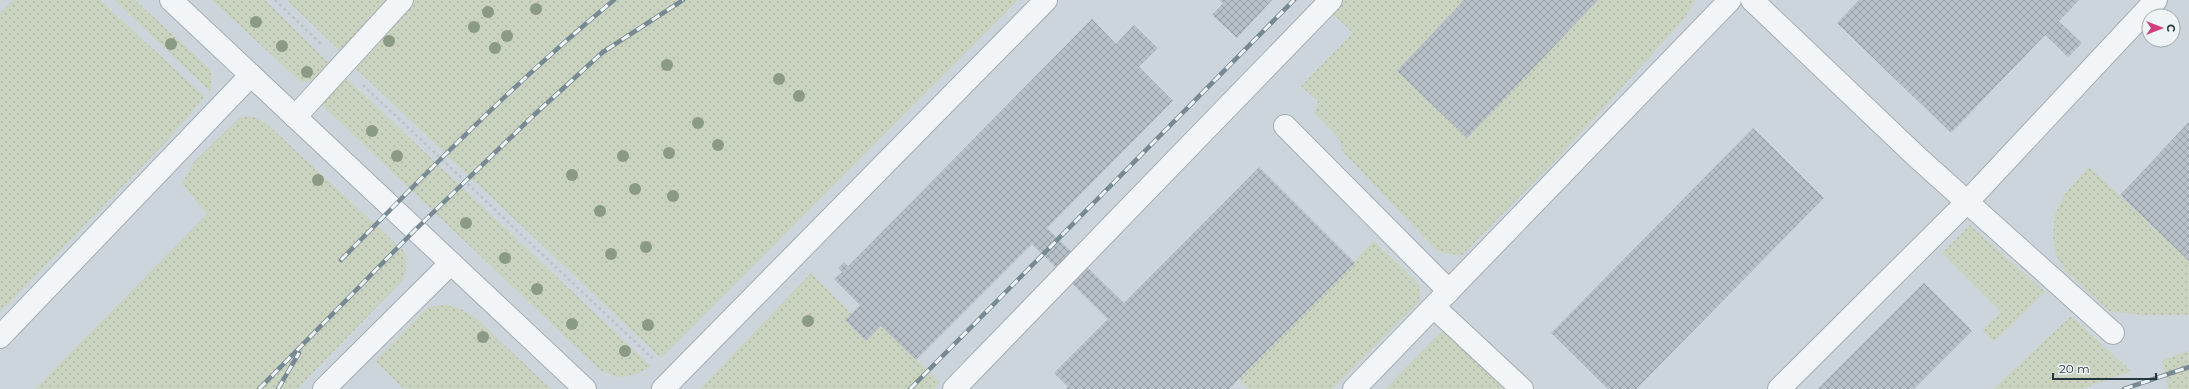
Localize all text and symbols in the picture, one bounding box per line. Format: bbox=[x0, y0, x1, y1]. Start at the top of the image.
north arrow bbox=[2141, 8, 2181, 48]
text: С bbox=[2164, 24, 2178, 32]
scale bar bbox=[2053, 355, 2156, 381]
text: 20 m bbox=[2059, 361, 2090, 376]

